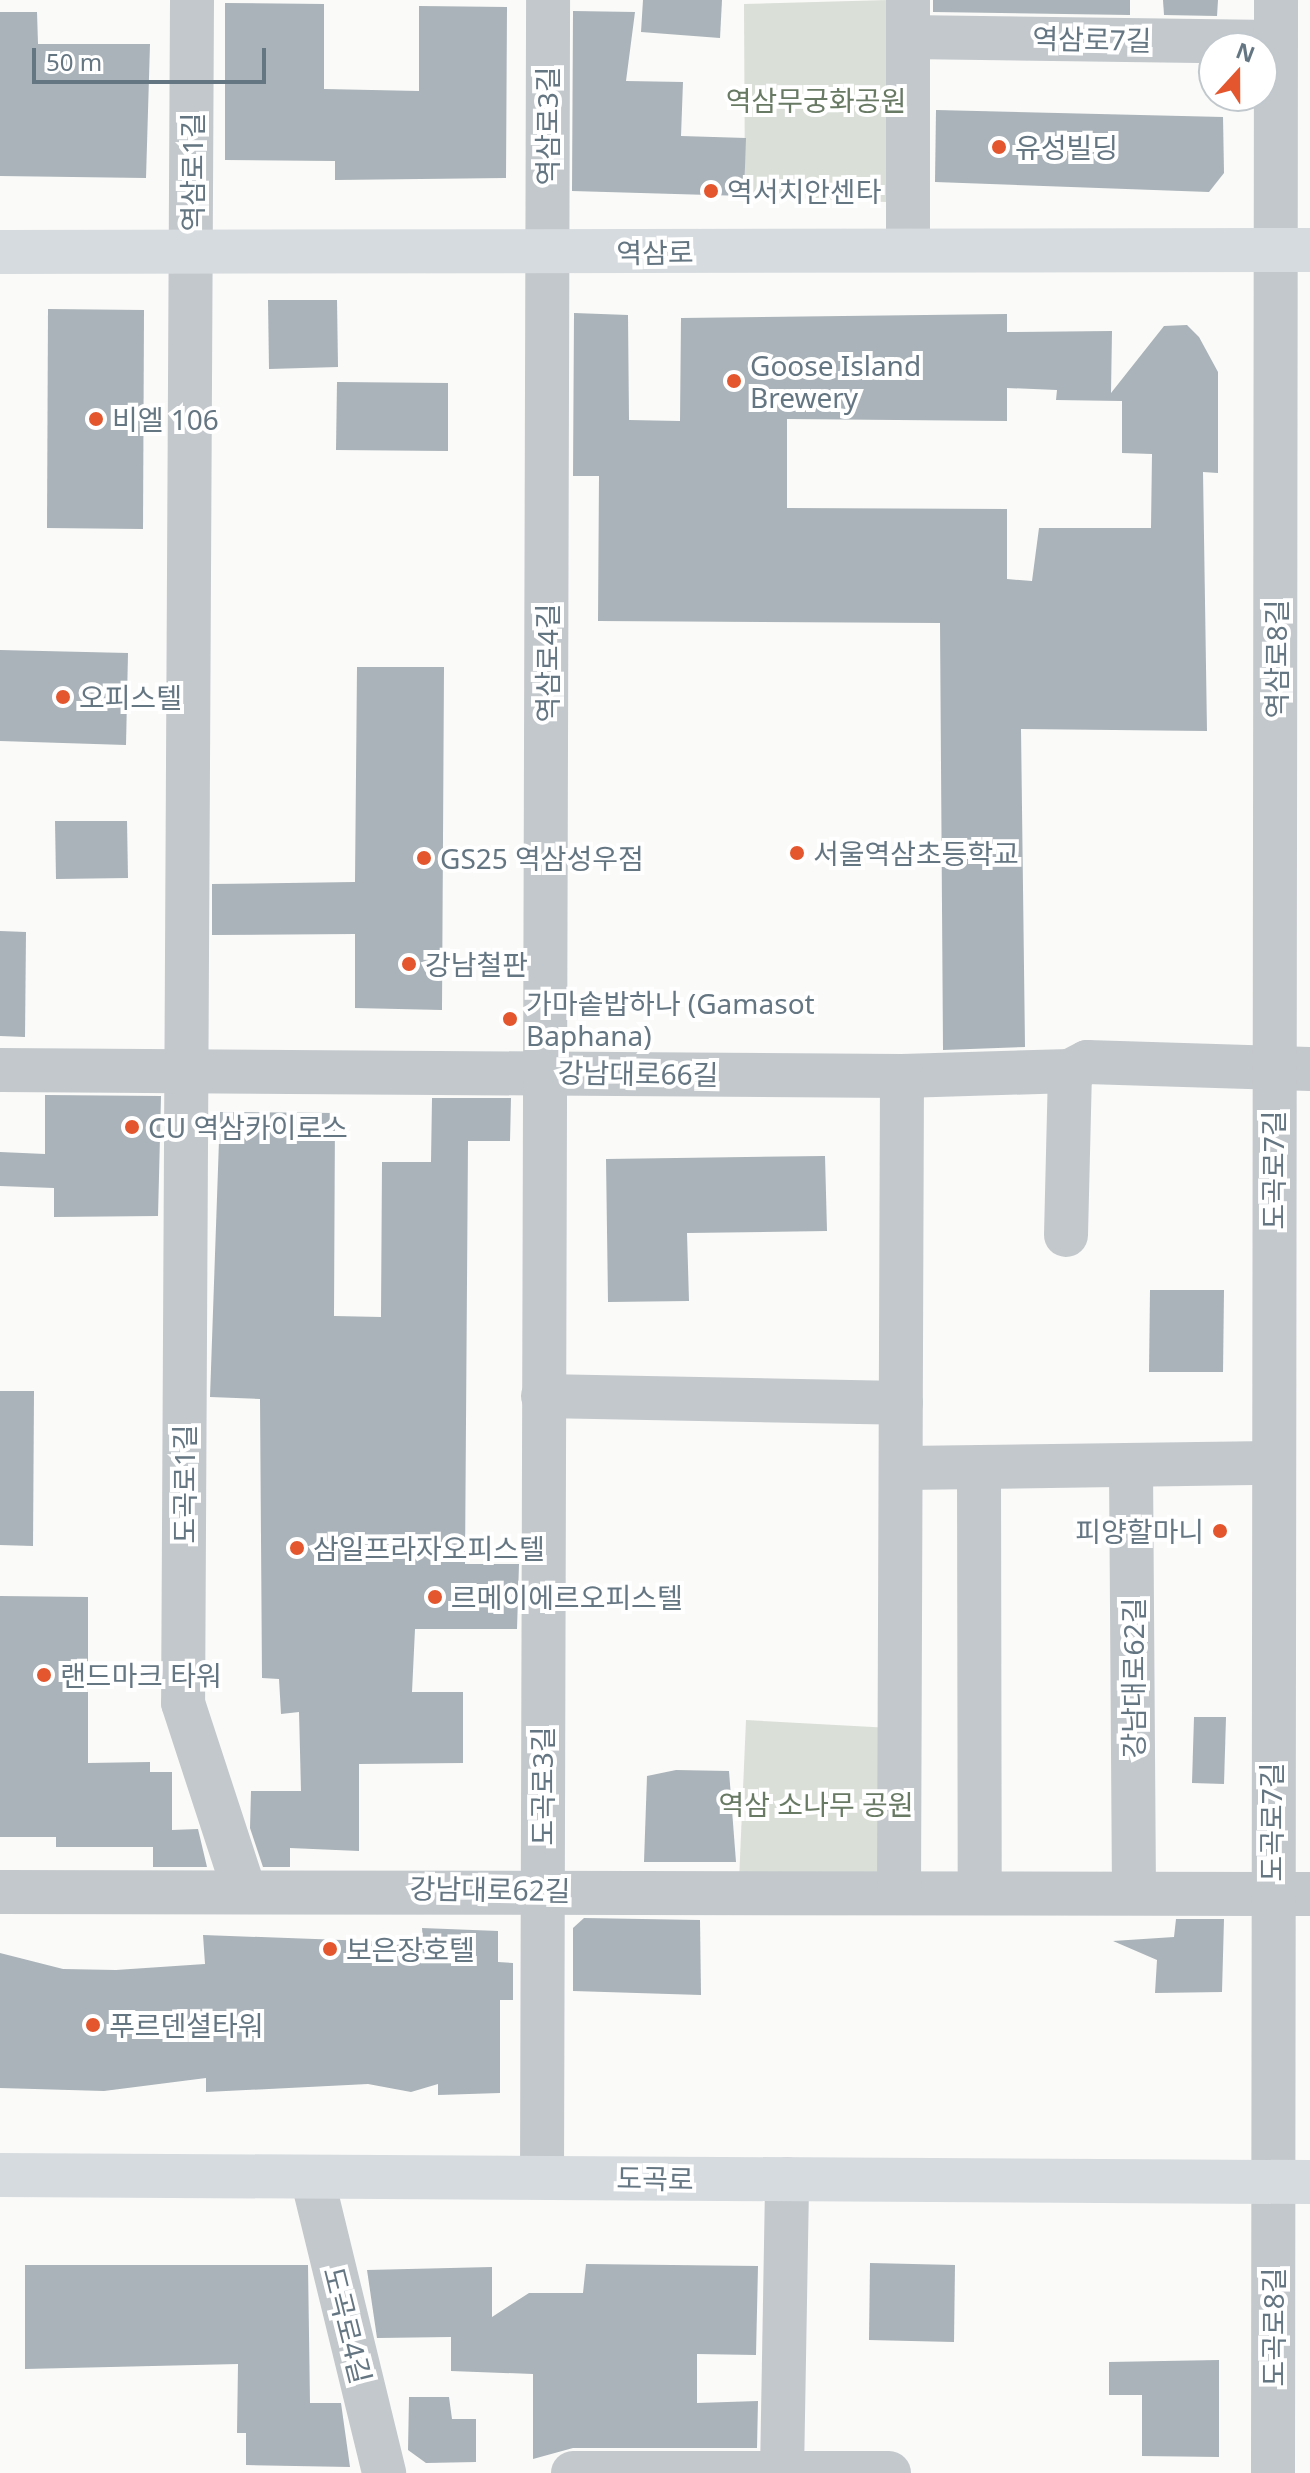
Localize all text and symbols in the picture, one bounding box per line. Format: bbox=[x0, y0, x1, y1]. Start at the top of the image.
street label: 역삼로7길 bbox=[1032, 21, 1152, 57]
scale bar bbox=[36, 32, 270, 82]
north arrow bbox=[1198, 32, 1278, 112]
text: N bbox=[1232, 34, 1260, 69]
text: 50 m bbox=[46, 45, 102, 78]
street label: 역삼로3길 bbox=[530, 66, 564, 186]
park label: 역삼무궁화공원 bbox=[726, 83, 906, 117]
street label: 역삼로1길 bbox=[175, 112, 209, 232]
place label: 유성빌딩 bbox=[1015, 130, 1118, 164]
marker: 유성빌딩 bbox=[990, 138, 1008, 156]
place label: 역서치안센타 bbox=[727, 174, 882, 208]
marker: 역서치안센타 bbox=[702, 182, 720, 200]
street label: 역삼로 bbox=[616, 235, 694, 269]
place label: Goose Island Brewery bbox=[750, 348, 921, 414]
marker: Goose Island Brewery bbox=[725, 372, 743, 390]
place label: 비엘 106 bbox=[112, 402, 219, 436]
marker: 비엘 106 bbox=[87, 410, 105, 428]
street label: 역삼로8길 bbox=[1259, 599, 1293, 719]
street label: 역삼로4길 bbox=[530, 603, 564, 723]
place label: 오피스텔 bbox=[79, 680, 182, 714]
marker: 오피스텔 bbox=[54, 688, 72, 706]
place label: 서울역삼초등학교 bbox=[813, 836, 1019, 870]
place label: GS25 역삼성우점 bbox=[440, 841, 644, 875]
marker: 서울역삼초등학교 bbox=[788, 844, 806, 862]
marker: GS25 역삼성우점 bbox=[415, 849, 433, 867]
place label: 강남철판 bbox=[425, 947, 528, 981]
marker: 강남철판 bbox=[400, 955, 418, 973]
place label: 가마솥밥하나 (Gamasot Baphana) bbox=[526, 986, 815, 1052]
marker: 가마솥밥하나 (Gamasot Baphana) bbox=[501, 1010, 519, 1028]
street label: 강남대로66길 bbox=[557, 1055, 719, 1091]
place label: CU 역삼카이로스 bbox=[148, 1110, 348, 1144]
street label: 도곡로7길 bbox=[1256, 1110, 1290, 1230]
marker: CU 역삼카이로스 bbox=[123, 1118, 141, 1136]
street label: 도곡로1길 bbox=[167, 1424, 201, 1544]
place label: 피양할마니 bbox=[1075, 1514, 1204, 1548]
marker: 피양할마니 bbox=[1211, 1522, 1229, 1540]
place label: 삼일프라자오피스텔 bbox=[313, 1531, 545, 1565]
marker: 삼일프라자오피스텔 bbox=[288, 1539, 306, 1557]
place label: 르메이에르오피스텔 bbox=[451, 1580, 683, 1614]
marker: 르메이에르오피스텔 bbox=[426, 1588, 444, 1606]
street label: 강남대로62길 bbox=[1116, 1598, 1150, 1758]
place label: 랜드마크 타워 bbox=[60, 1658, 222, 1692]
marker: 랜드마크 타워 bbox=[35, 1666, 53, 1684]
street label: 도곡로3길 bbox=[525, 1726, 559, 1846]
street label: 도곡로7길 bbox=[1254, 1762, 1288, 1882]
park label: 역삼 소나무 공원 bbox=[719, 1787, 913, 1821]
street label: 강남대로62길 bbox=[409, 1871, 571, 1907]
place label: 보은장호텔 bbox=[346, 1932, 475, 1966]
marker: 보은장호텔 bbox=[321, 1940, 339, 1958]
place label: 푸르덴셜타워 bbox=[109, 2008, 264, 2042]
marker: 푸르덴셜타워 bbox=[84, 2016, 102, 2034]
street label: 도곡로 bbox=[616, 2161, 694, 2195]
street label: 도곡로4길 bbox=[317, 2263, 379, 2387]
street label: 도곡로8길 bbox=[1256, 2267, 1290, 2387]

